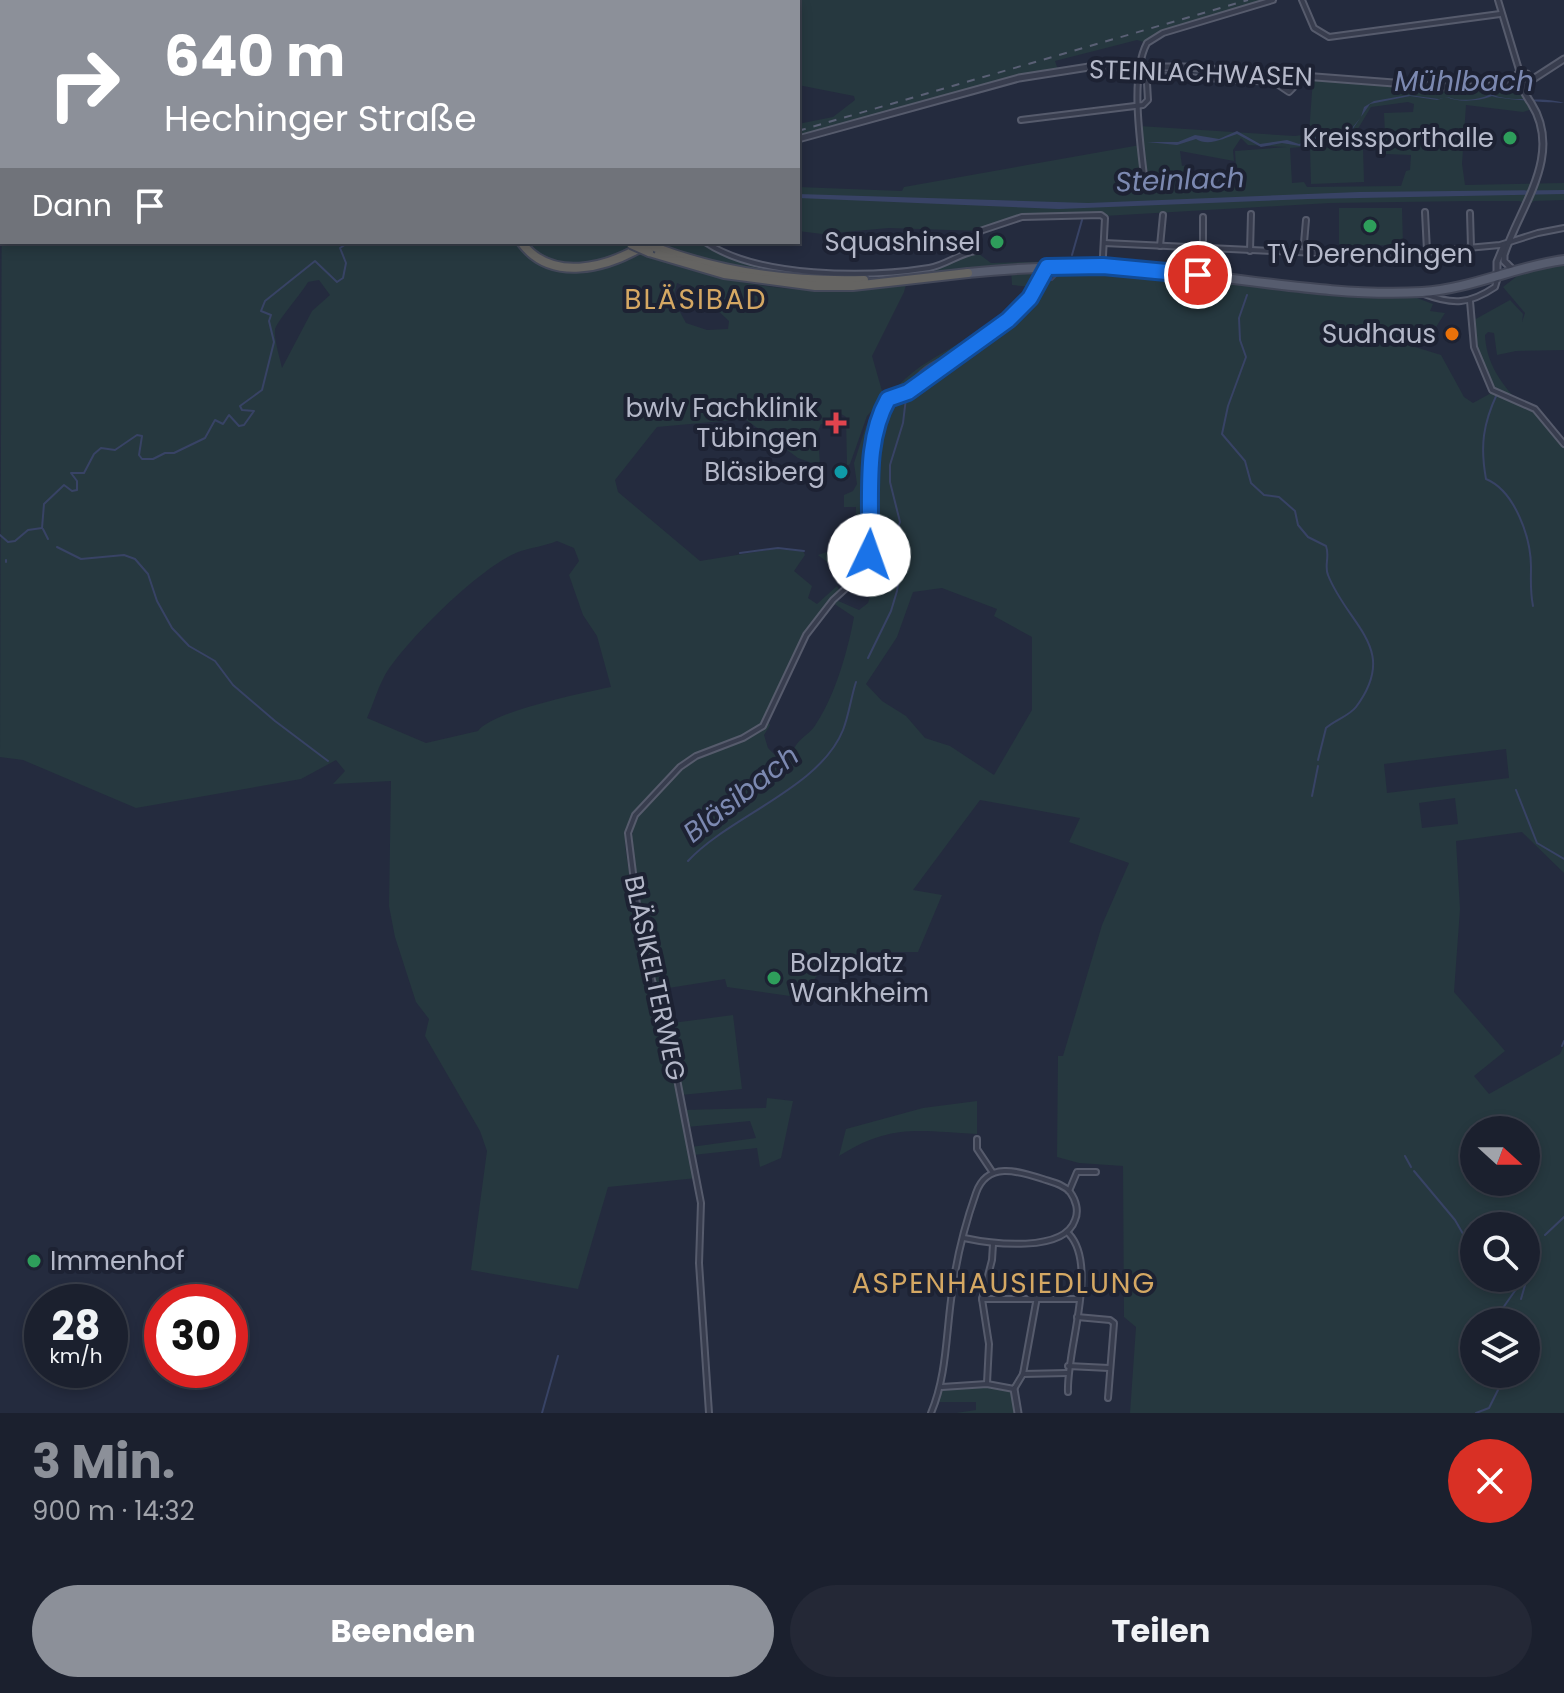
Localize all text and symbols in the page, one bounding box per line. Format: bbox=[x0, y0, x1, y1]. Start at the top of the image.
text: 640 m bbox=[164, 17, 345, 96]
icon: right bbox=[32, 32, 136, 136]
street label: STEINLACHWASEN bbox=[1088, 51, 1314, 95]
water label: Mühlbach bbox=[1394, 62, 1534, 101]
text: Hechinger Straße bbox=[164, 93, 477, 144]
place label: Kreissporthalle bbox=[1303, 120, 1494, 156]
marker: Kreissporthalle bbox=[1501, 129, 1519, 147]
water label: Steinlach bbox=[1115, 158, 1245, 202]
text: Dann bbox=[32, 184, 112, 227]
icon: arrive bbox=[128, 184, 172, 228]
marker: TV Derendingen bbox=[1361, 217, 1379, 235]
place label: Squashinsel bbox=[825, 224, 981, 260]
marker: Squashinsel bbox=[988, 233, 1006, 251]
place label: TV Derendingen bbox=[1267, 236, 1473, 272]
pin bbox=[1164, 241, 1232, 309]
icon: arrive bbox=[1176, 253, 1220, 297]
district label: BLÄSIBAD bbox=[624, 280, 768, 319]
place label: Sudhaus bbox=[1322, 316, 1436, 352]
marker: Sudhaus bbox=[1443, 325, 1461, 343]
place label: bwlv Fachklinik Tübingen bbox=[625, 390, 819, 456]
marker: bwlv Fachklinik Tübingen bbox=[825, 412, 847, 434]
place label: Bläsiberg bbox=[704, 454, 825, 490]
marker: Bläsiberg bbox=[832, 463, 850, 481]
position arrow bbox=[827, 513, 911, 597]
water label: Bläsibach bbox=[675, 736, 807, 852]
street label: BLÄSIKELTERWEG bbox=[616, 872, 694, 1084]
place label: Bolzplatz Wankheim bbox=[790, 945, 929, 1011]
marker: Bolzplatz Wankheim bbox=[765, 969, 783, 987]
north arrow bbox=[1460, 1116, 1540, 1196]
map controls bbox=[1460, 1116, 1540, 1388]
button: search bbox=[1460, 1212, 1540, 1292]
place label: Immenhof bbox=[50, 1243, 185, 1279]
marker: Immenhof bbox=[25, 1252, 43, 1270]
district label: ASPENHAUSIEDLUNG bbox=[852, 1264, 1156, 1303]
speed limit sign: 30 bbox=[144, 1284, 248, 1388]
text: 28 bbox=[52, 1298, 100, 1354]
button: layers bbox=[1460, 1308, 1540, 1388]
text: km/h bbox=[49, 1342, 103, 1370]
text: 3 Min. bbox=[32, 1428, 175, 1495]
button: close bbox=[1448, 1439, 1532, 1523]
text: 900 m · 14:32 bbox=[32, 1493, 195, 1529]
button: Beenden bbox=[32, 1585, 774, 1677]
button: Teilen bbox=[790, 1585, 1532, 1677]

